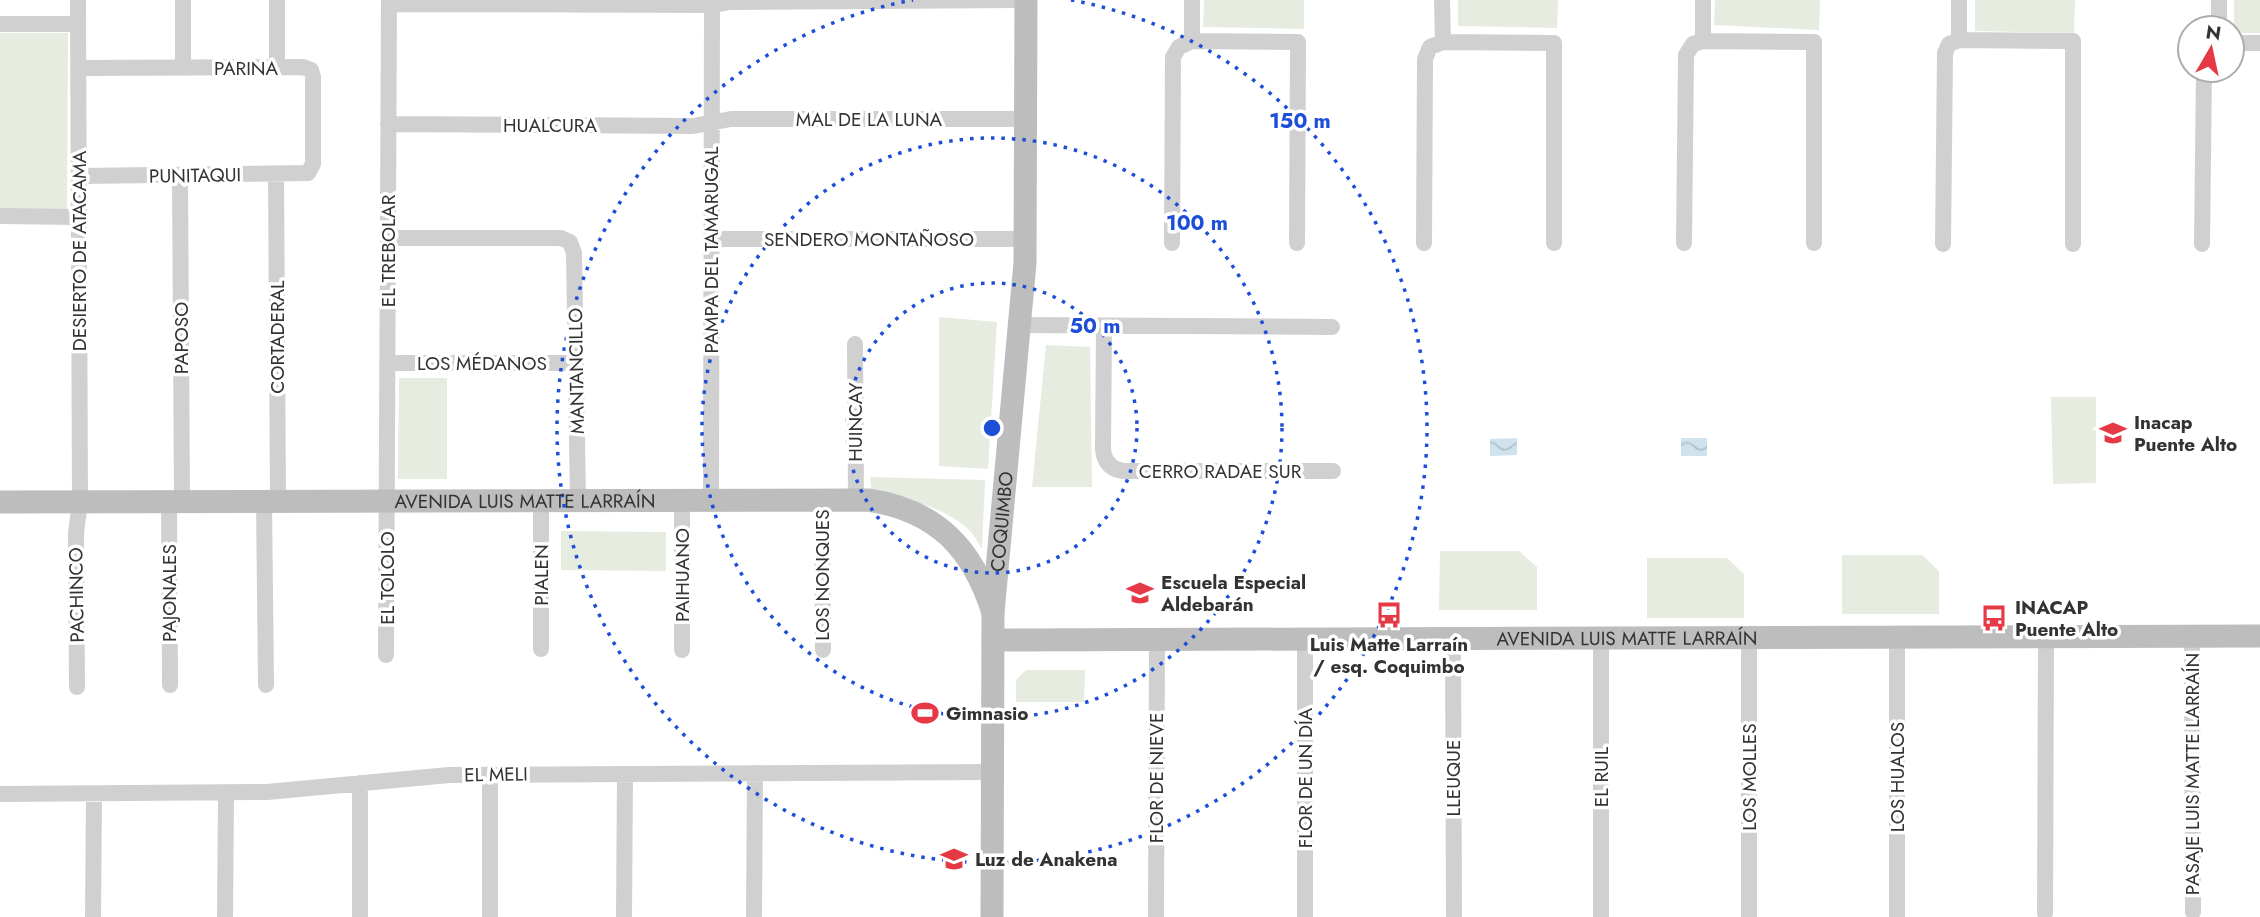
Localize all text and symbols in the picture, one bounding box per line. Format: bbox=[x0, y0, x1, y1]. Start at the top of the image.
north arrow bbox=[2176, 14, 2246, 84]
text: N bbox=[2204, 18, 2223, 47]
street label: PARINA bbox=[214, 55, 279, 82]
street label: MAL DE LA LUNA bbox=[796, 106, 943, 133]
text: 150 m bbox=[1269, 106, 1331, 136]
street label: HUALCURA bbox=[503, 112, 598, 139]
street label: PAMPA DEL TAMARUGAL bbox=[698, 146, 725, 354]
street label: DESIERTO DE ATACAMA bbox=[66, 150, 93, 351]
street label: PUNITAQUI bbox=[149, 161, 241, 190]
street label: EL TREBOLAR bbox=[375, 194, 402, 307]
text: 100 m bbox=[1166, 208, 1228, 238]
street label: SENDERO MONTAÑOSO bbox=[764, 226, 974, 253]
street label: CORTADERAL bbox=[264, 280, 291, 394]
street label: PAPOSO bbox=[168, 302, 195, 374]
street label: MANTANCILLO bbox=[562, 308, 591, 434]
text: 50 m bbox=[1070, 311, 1120, 341]
street label: LOS MÉDANOS bbox=[417, 350, 547, 377]
street label: HUINCAY bbox=[842, 382, 869, 462]
place label: Inacap Puente Alto bbox=[2134, 409, 2237, 458]
centre of rings bbox=[980, 416, 1004, 440]
school or university icon: Inacap Puente Alto bbox=[2098, 418, 2128, 448]
street label: CERRO RADAE SUR bbox=[1139, 458, 1302, 485]
street label: COQUIMBO bbox=[984, 470, 1020, 573]
street label: AVENIDA LUIS MATTE LARRAÍN bbox=[395, 487, 655, 515]
street label: LOS NONQUES bbox=[809, 509, 836, 641]
street label: PAIHUANO bbox=[669, 528, 696, 622]
street label: EL TOLOLO bbox=[374, 531, 401, 625]
street label: PAJONALES bbox=[156, 544, 183, 642]
street label: PIALEN bbox=[528, 544, 555, 606]
street label: PACHINCO bbox=[62, 547, 91, 643]
place label: Escuela Especial Aldebarán bbox=[1160, 569, 1306, 618]
school or university icon: Escuela Especial Aldebarán bbox=[1125, 578, 1155, 608]
place label: INACAP Puente Alto bbox=[2015, 594, 2118, 643]
bus stop icon: Luis Matte Larraín / esq. Coquimbo bbox=[1374, 600, 1404, 630]
bus stop icon: INACAP Puente Alto bbox=[1979, 603, 2009, 633]
street label: AVENIDA LUIS MATTE LARRAÍN bbox=[1497, 625, 1757, 652]
place label: Luis Matte Larraín / esq. Coquimbo bbox=[1310, 631, 1468, 680]
street label: PASAJE LUIS MATTE LARRAÍN bbox=[2179, 653, 2206, 895]
sports icon: Gimnasio bbox=[910, 698, 940, 728]
place label: Gimnasio bbox=[946, 700, 1029, 727]
street label: FLOR DE UN DÍA bbox=[1292, 707, 1319, 848]
street label: FLOR DE NIEVE bbox=[1143, 713, 1170, 843]
street label: LOS HUALOS bbox=[1884, 722, 1911, 832]
street label: LOS MOLLES bbox=[1736, 723, 1763, 831]
street label: LLEUQUE bbox=[1440, 740, 1467, 816]
street label: EL RUIL bbox=[1588, 746, 1615, 807]
street label: EL MELI bbox=[464, 760, 528, 789]
school or university icon: Luz de Anakena bbox=[939, 844, 969, 874]
place label: Luz de Anakena bbox=[975, 846, 1117, 873]

